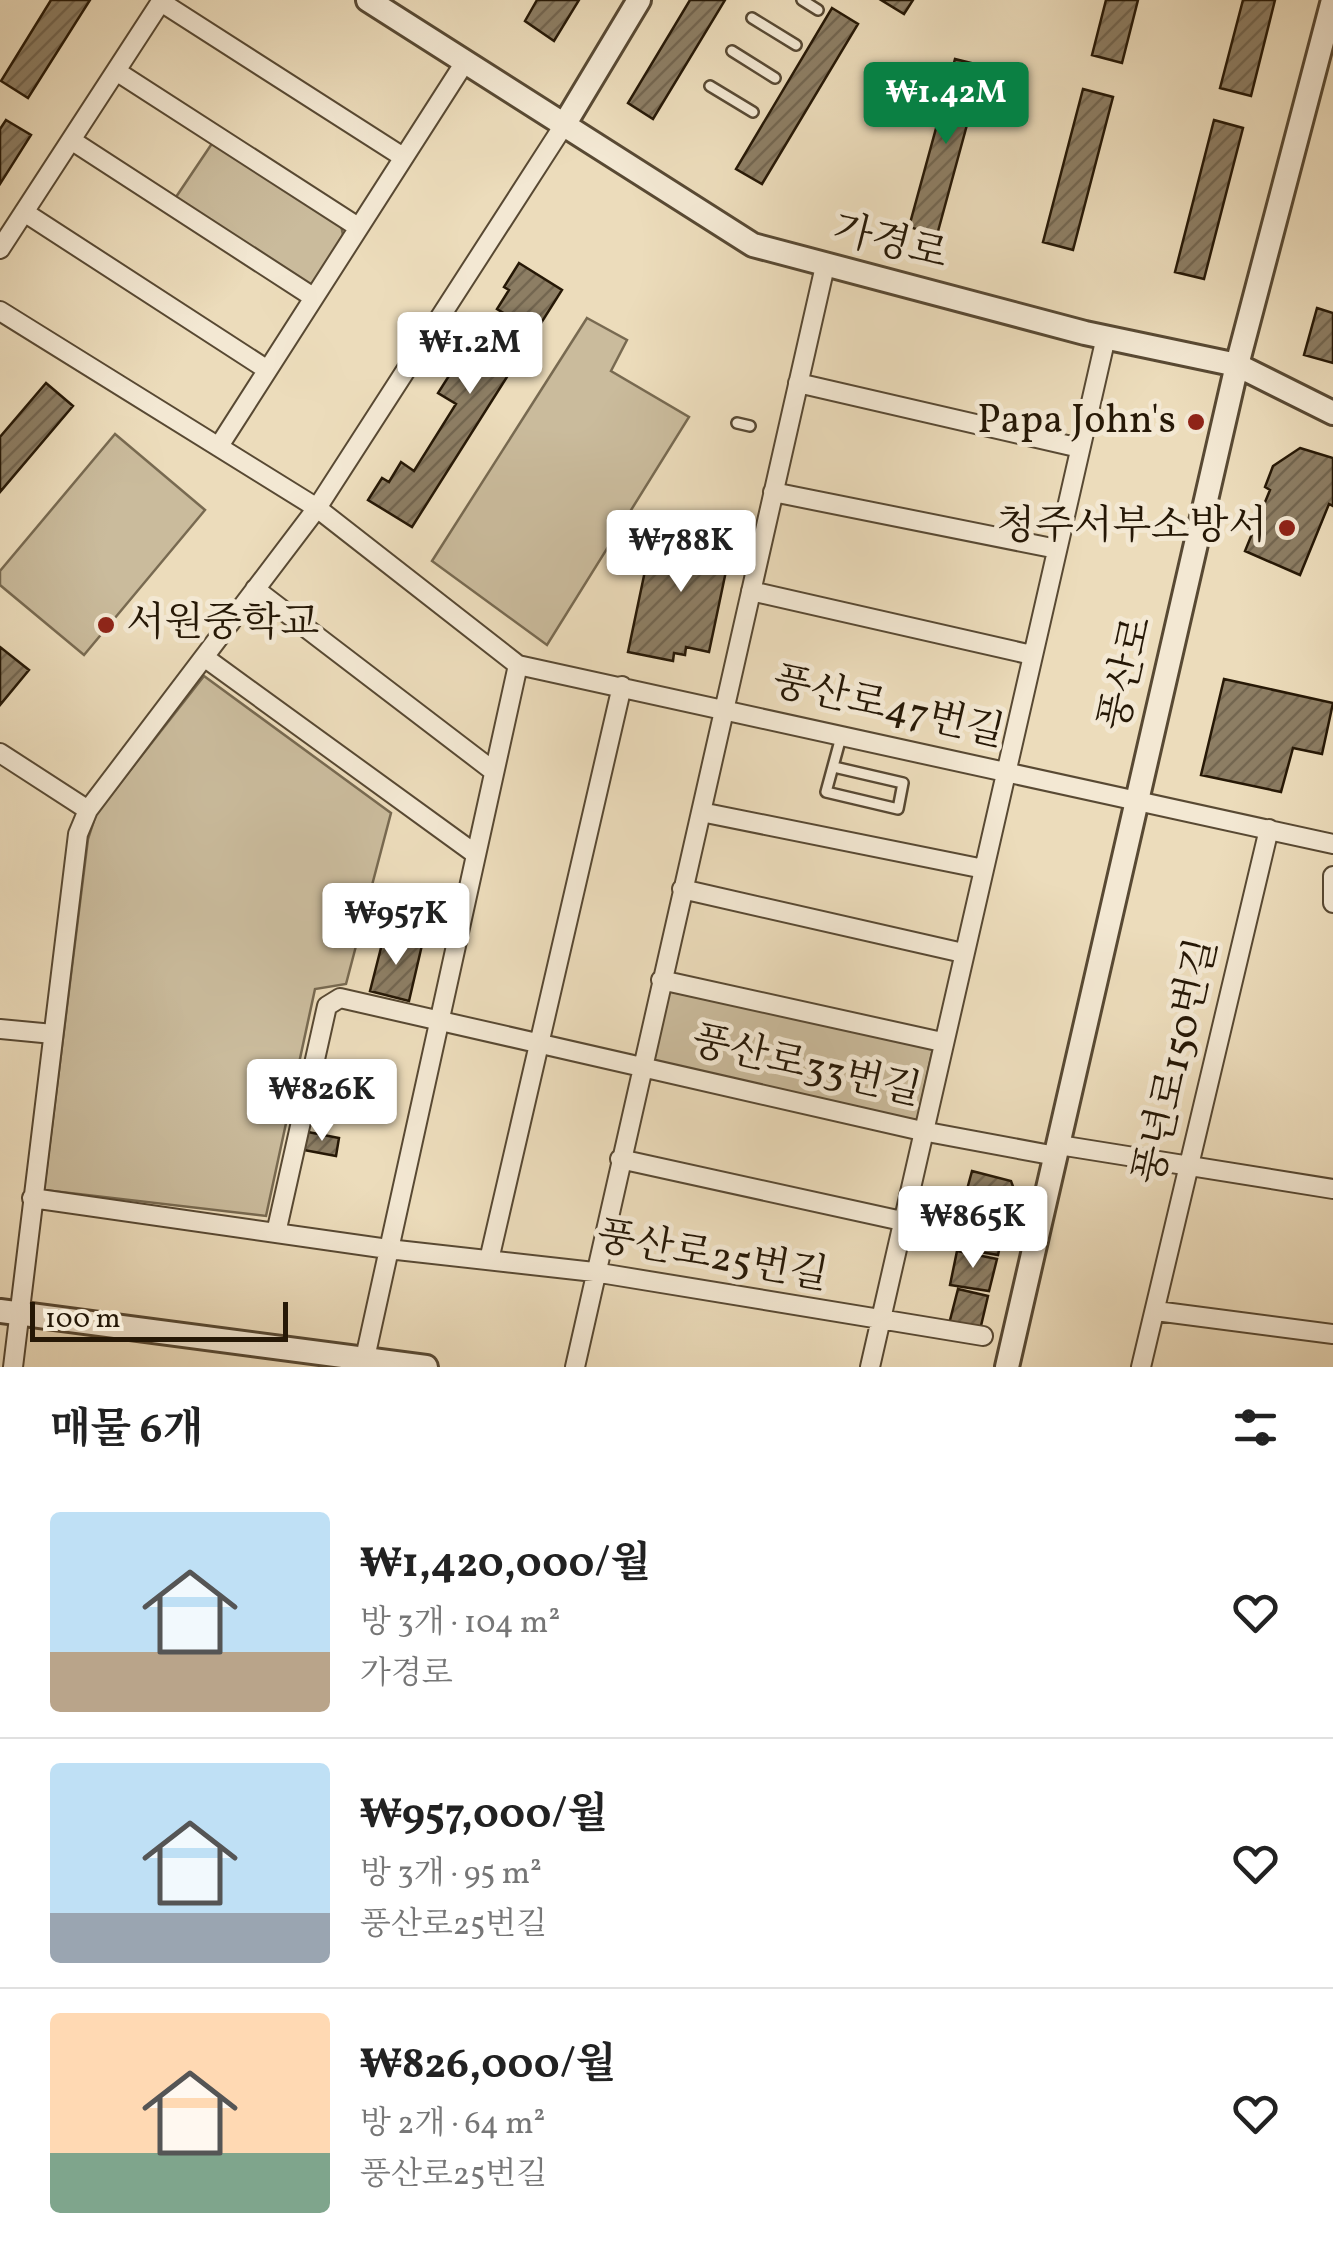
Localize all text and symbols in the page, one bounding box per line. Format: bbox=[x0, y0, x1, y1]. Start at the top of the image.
pin: ₩1.42M bbox=[865, 62, 1027, 147]
text: ₩1.42M bbox=[886, 72, 1006, 116]
street label: 가경로 bbox=[827, 203, 953, 285]
pin: ₩1.2M bbox=[400, 312, 540, 397]
text: ₩1.2M bbox=[419, 322, 521, 366]
place label: Papa John's bbox=[977, 394, 1176, 450]
marker: Papa John's bbox=[1185, 411, 1207, 433]
place label: 청주서부소방서 bbox=[997, 500, 1267, 556]
pin: ₩788K bbox=[611, 510, 751, 595]
marker: 청주서부소방서 bbox=[1276, 517, 1298, 539]
text: ₩788K bbox=[629, 520, 733, 564]
place label: 서원중학교 bbox=[126, 597, 319, 653]
street label: 풍산로 bbox=[1088, 611, 1168, 737]
marker: 서원중학교 bbox=[95, 614, 117, 636]
street label: 풍산로47번길 bbox=[766, 655, 1010, 763]
pin: ₩957K bbox=[326, 883, 466, 968]
text: ₩957K bbox=[344, 893, 448, 937]
street label: 풍년로150번길 bbox=[1122, 933, 1234, 1191]
street label: 풍산로33번길 bbox=[686, 1014, 926, 1122]
pin: ₩826K bbox=[252, 1059, 392, 1144]
text: ₩826K bbox=[269, 1069, 375, 1113]
pin: ₩865K bbox=[903, 1186, 1043, 1271]
text: ₩865K bbox=[920, 1196, 1026, 1240]
street label: 풍산로25번길 bbox=[592, 1210, 832, 1306]
scale bar bbox=[30, 1297, 288, 1342]
text: 100 m bbox=[45, 1300, 120, 1339]
icon: filters bbox=[1228, 1400, 1283, 1455]
text: 매물 6개 bbox=[50, 1402, 203, 1461]
text: ₩1,420,000/월 bbox=[360, 1536, 651, 1595]
icon: home bbox=[130, 1552, 250, 1672]
icon: heart bbox=[1228, 1585, 1283, 1640]
text: 방 3개 · 104 m² bbox=[360, 1602, 560, 1646]
text: 가경로 bbox=[360, 1653, 453, 1697]
text: ₩957,000/월 bbox=[360, 1787, 608, 1846]
icon: home bbox=[130, 1803, 250, 1923]
icon: heart bbox=[1228, 1836, 1283, 1891]
text: 방 3개 · 95 m² bbox=[360, 1853, 542, 1897]
text: 풍산로25번길 bbox=[360, 1904, 547, 1948]
text: ₩826,000/월 bbox=[360, 2037, 616, 2096]
icon: home bbox=[130, 2053, 250, 2173]
icon: heart bbox=[1228, 2086, 1283, 2141]
text: 방 2개 · 64 m² bbox=[360, 2103, 545, 2147]
text: 풍산로25번길 bbox=[360, 2154, 547, 2198]

